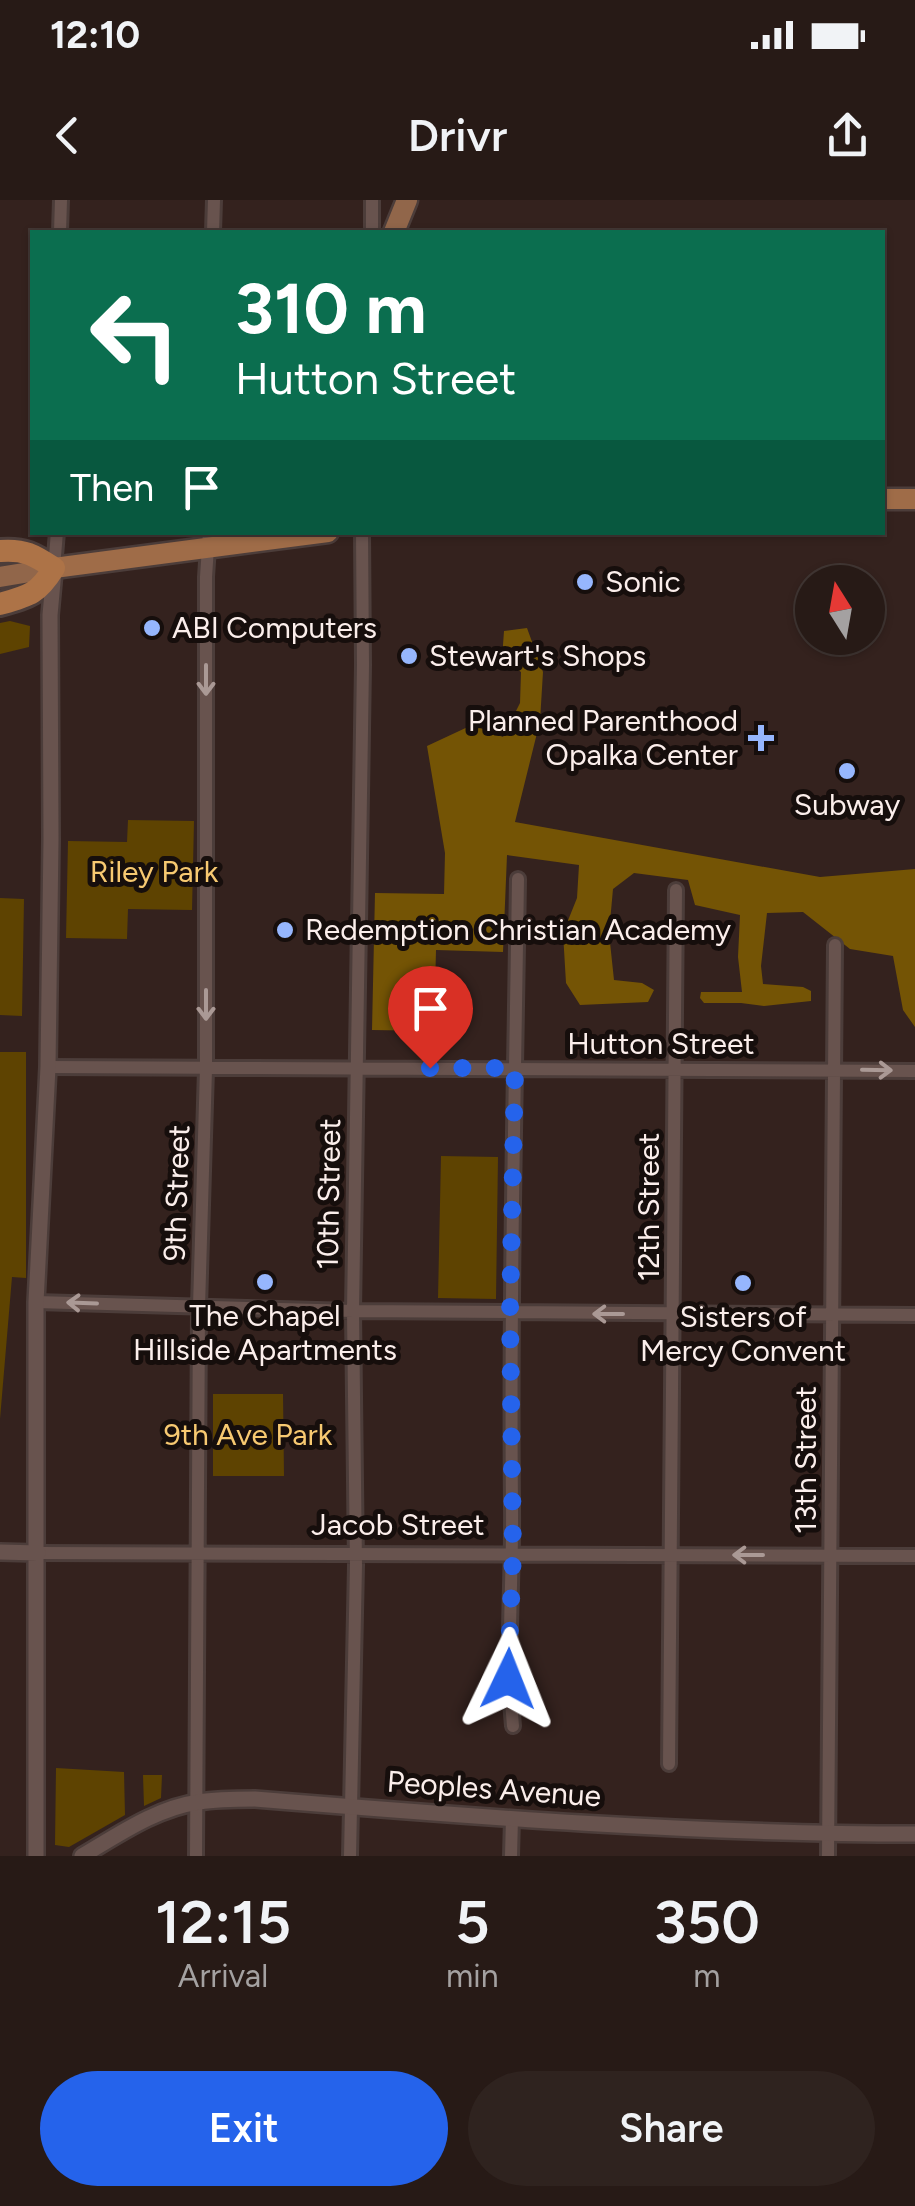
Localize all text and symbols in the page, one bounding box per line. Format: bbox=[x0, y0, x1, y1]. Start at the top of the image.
text: 12:10 bbox=[50, 12, 140, 58]
icon: back bbox=[40, 108, 95, 163]
text: Drivr bbox=[408, 108, 507, 162]
icon: share bbox=[820, 108, 875, 163]
text: 310 m bbox=[235, 266, 427, 351]
icon: left bbox=[70, 270, 200, 400]
text: Hutton Street bbox=[235, 351, 516, 405]
icon: arrive bbox=[174, 460, 229, 515]
text: Then bbox=[70, 465, 154, 511]
place label: Sonic bbox=[605, 563, 681, 600]
north arrow bbox=[795, 565, 885, 655]
map controls bbox=[795, 565, 885, 655]
marker: Sonic bbox=[574, 571, 596, 593]
place label: ABI Computers bbox=[172, 609, 377, 646]
marker: ABI Computers bbox=[141, 617, 163, 639]
place label: Stewart's Shops bbox=[429, 637, 646, 674]
marker: Stewart's Shops bbox=[398, 645, 420, 667]
one-way arrow bbox=[196, 662, 216, 695]
place label: Planned Parenthood Opalka Center bbox=[468, 702, 738, 773]
marker: Planned Parenthood Opalka Center bbox=[748, 725, 774, 751]
marker: Subway bbox=[836, 760, 858, 782]
place label: Subway bbox=[794, 786, 900, 823]
park label: Riley Park bbox=[90, 853, 219, 890]
place label: Redemption Christian Academy bbox=[305, 911, 731, 948]
marker: Redemption Christian Academy bbox=[274, 919, 296, 941]
pin bbox=[388, 966, 473, 1069]
icon: arrive bbox=[403, 981, 458, 1036]
one-way arrow bbox=[196, 988, 215, 1020]
street label: Hutton Street bbox=[567, 1025, 755, 1062]
one-way arrow bbox=[861, 1061, 893, 1080]
street label: 10th Street bbox=[309, 1118, 348, 1270]
street label: 9th Street bbox=[156, 1124, 197, 1262]
street label: 12th Street bbox=[630, 1133, 667, 1281]
marker: The Chapel Hillside Apartments bbox=[254, 1271, 276, 1293]
marker: Sisters of Mercy Convent bbox=[732, 1272, 754, 1294]
one-way arrow bbox=[67, 1294, 99, 1313]
place label: The Chapel Hillside Apartments bbox=[133, 1297, 397, 1368]
place label: Sisters of Mercy Convent bbox=[640, 1298, 846, 1369]
one-way arrow bbox=[592, 1304, 624, 1324]
street label: 13th Street bbox=[787, 1386, 824, 1534]
park label: 9th Ave Park bbox=[164, 1416, 333, 1453]
street label: Jacob Street bbox=[311, 1506, 485, 1543]
one-way arrow bbox=[732, 1546, 764, 1564]
position arrow bbox=[456, 1627, 560, 1731]
street label: Peoples Avenue bbox=[386, 1763, 602, 1814]
text: 12:15 bbox=[155, 1886, 291, 1958]
text: 5 bbox=[455, 1886, 490, 1958]
text: 350 bbox=[654, 1886, 760, 1958]
text: Arrival bbox=[178, 1957, 268, 1995]
text: min bbox=[446, 1957, 499, 1995]
text: m bbox=[693, 1957, 720, 1995]
button: Exit bbox=[40, 2071, 448, 2186]
button: Share bbox=[468, 2071, 875, 2186]

